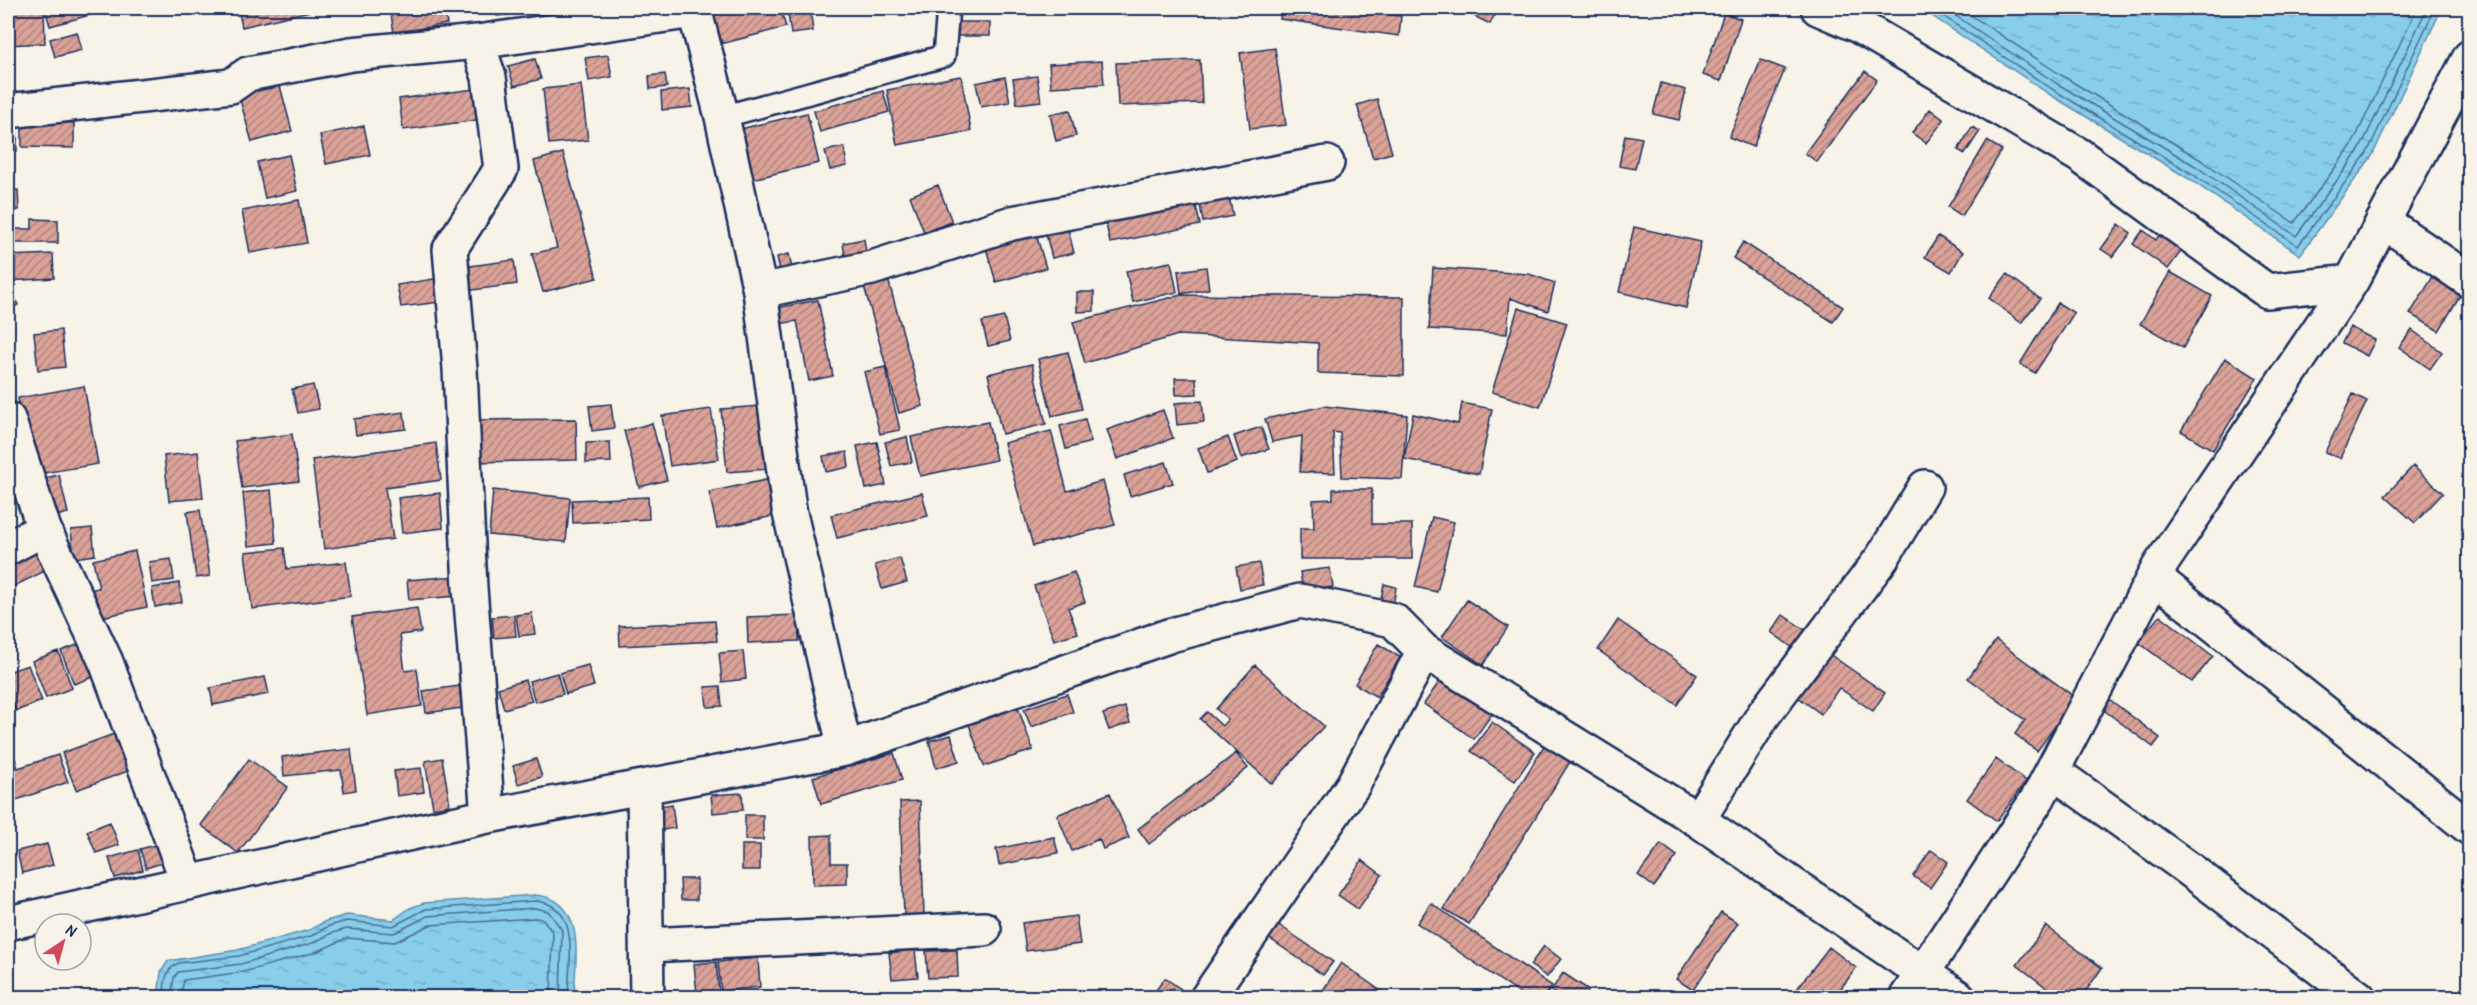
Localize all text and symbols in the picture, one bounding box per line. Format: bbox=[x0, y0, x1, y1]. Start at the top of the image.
north arrow bbox=[33, 912, 93, 972]
text: N bbox=[62, 918, 82, 942]

